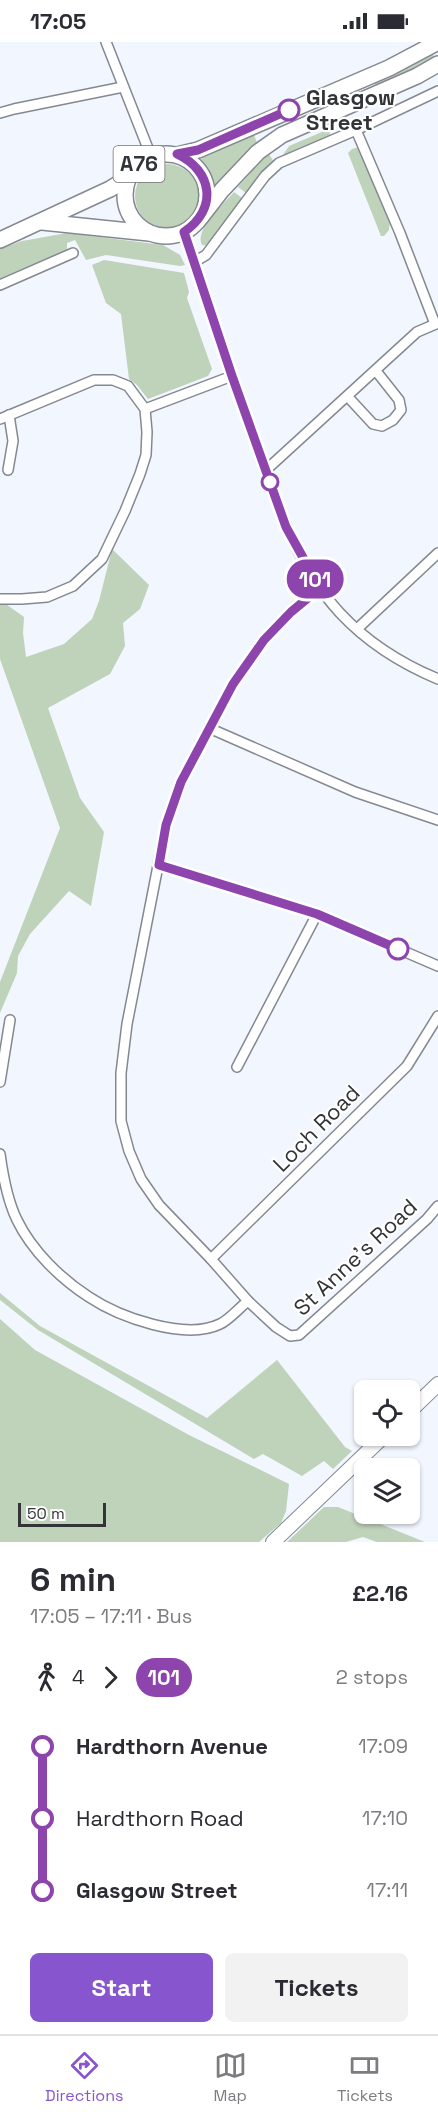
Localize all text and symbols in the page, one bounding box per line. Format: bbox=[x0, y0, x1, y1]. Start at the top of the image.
text: 17:05 bbox=[30, 7, 86, 35]
place label: Glasgow Street bbox=[306, 83, 395, 136]
marker: Glasgow Street bbox=[278, 99, 300, 121]
road number: A76 bbox=[114, 146, 164, 182]
unlabelled marker bbox=[261, 473, 279, 491]
line badge: 101 bbox=[280, 560, 350, 598]
text: 101 bbox=[299, 566, 331, 593]
unlabelled marker bbox=[387, 938, 409, 960]
street label: Loch Road bbox=[267, 1079, 365, 1177]
street label: St Anne's Road bbox=[287, 1193, 423, 1321]
map controls bbox=[354, 1380, 420, 1524]
button: locate bbox=[354, 1380, 420, 1446]
button: layers bbox=[354, 1458, 420, 1524]
scale bar bbox=[18, 1500, 106, 1528]
text: 50 m bbox=[27, 1503, 65, 1524]
text: 6 min bbox=[30, 1559, 116, 1601]
text: £2.16 bbox=[352, 1579, 408, 1607]
text: 17:05 – 17:11 · Bus bbox=[30, 1603, 192, 1629]
icon: walk bbox=[30, 1661, 63, 1694]
icon: forward bbox=[94, 1661, 127, 1694]
text: 4 bbox=[72, 1664, 85, 1690]
text: 101 bbox=[148, 1664, 180, 1691]
text: 2 stops bbox=[336, 1664, 408, 1690]
text: Hardthorn Avenue bbox=[76, 1732, 268, 1760]
text: 17:09 bbox=[358, 1733, 408, 1759]
text: Hardthorn Road bbox=[76, 1804, 244, 1832]
text: 17:10 bbox=[362, 1805, 408, 1831]
text: Glasgow Street bbox=[76, 1876, 238, 1904]
text: 17:11 bbox=[367, 1877, 408, 1903]
button: Start bbox=[30, 1953, 213, 2022]
button: Tickets bbox=[225, 1953, 408, 2022]
tab: Directions bbox=[45, 2049, 123, 2106]
tab: Map bbox=[214, 2049, 247, 2106]
tab: Tickets bbox=[337, 2049, 393, 2106]

